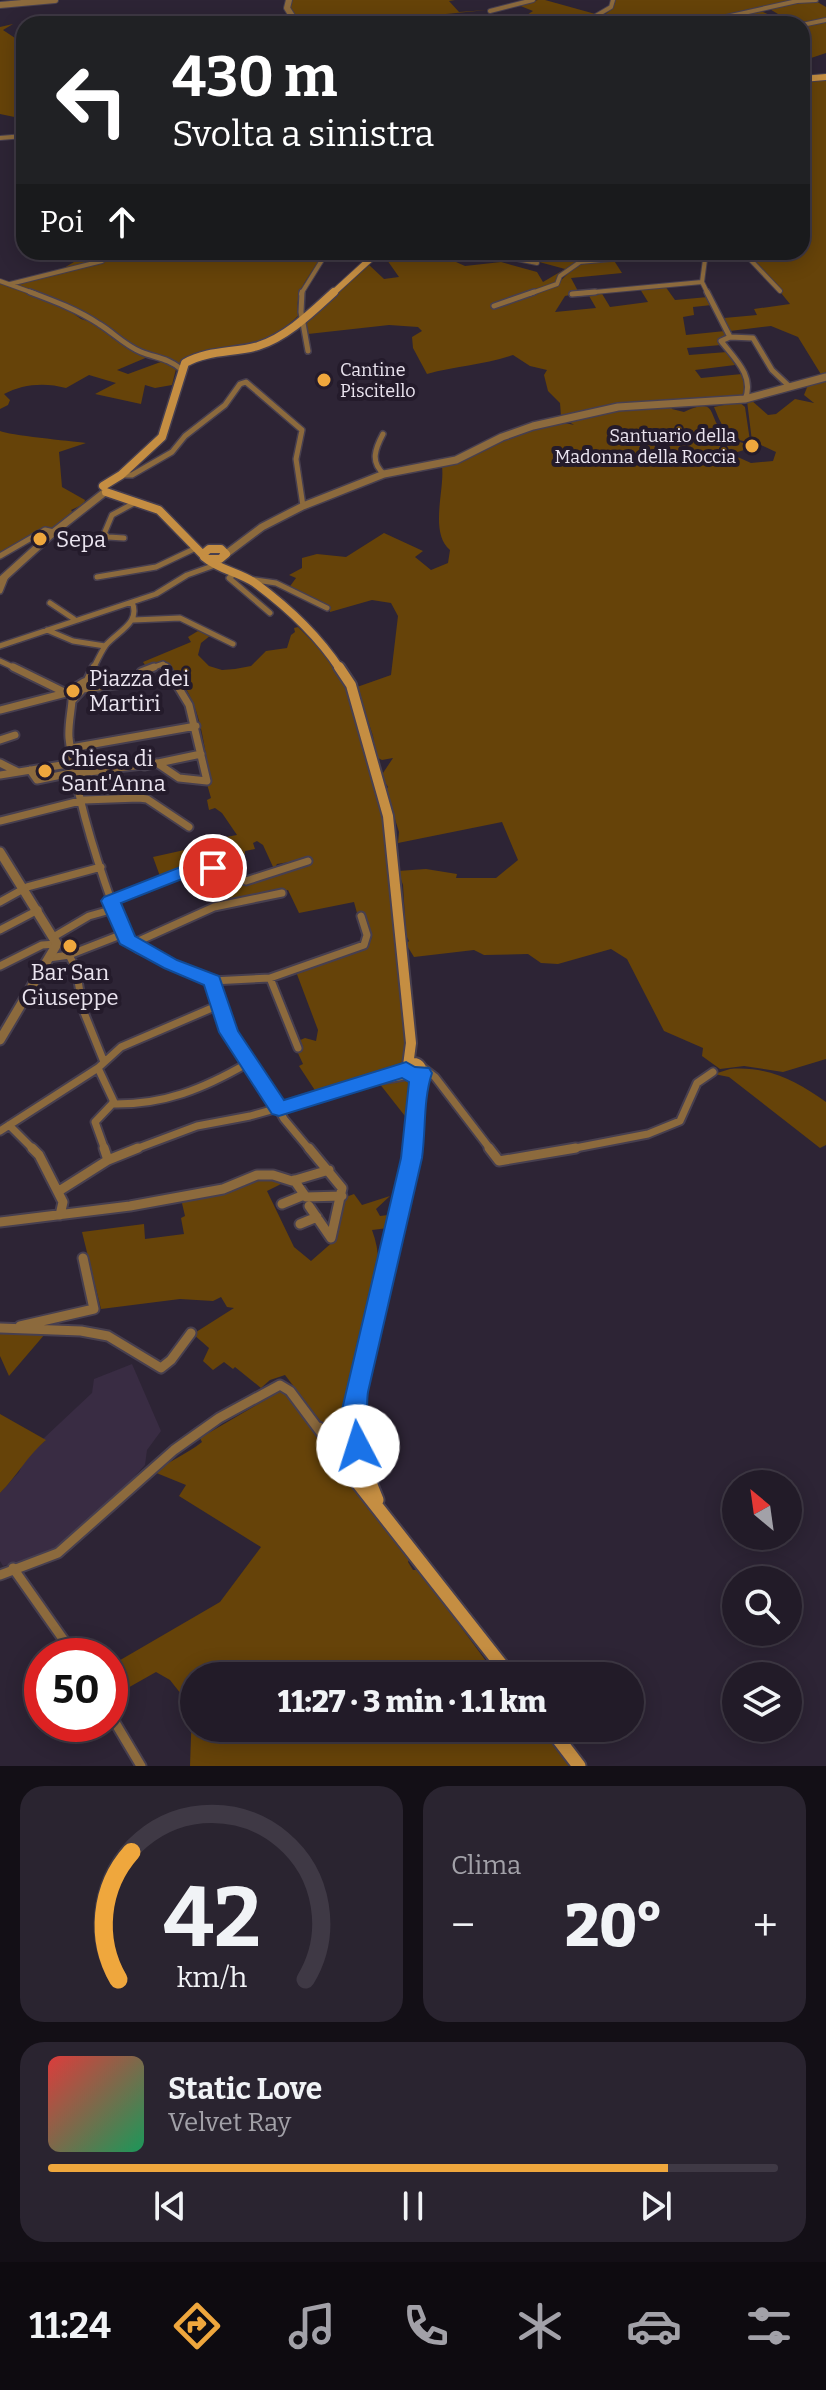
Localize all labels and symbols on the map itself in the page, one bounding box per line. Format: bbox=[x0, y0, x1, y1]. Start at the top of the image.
place label: Cantine Piscitello bbox=[340, 359, 416, 402]
marker: Cantine Piscitello bbox=[315, 371, 333, 389]
place label: Santuario della Madonna della Roccia bbox=[554, 425, 736, 468]
marker: Santuario della Madonna della Roccia bbox=[743, 437, 761, 455]
place label: Sepa bbox=[56, 526, 106, 553]
marker: Sepa bbox=[31, 530, 49, 548]
place label: Piazza dei Martiri bbox=[89, 665, 190, 717]
marker: Piazza dei Martiri bbox=[64, 682, 82, 700]
place label: Chiesa di Sant'Anna bbox=[61, 745, 166, 797]
marker: Chiesa di Sant'Anna bbox=[36, 762, 54, 780]
pin bbox=[179, 834, 247, 902]
marker: Bar San Giuseppe bbox=[61, 937, 79, 955]
place label: Bar San Giuseppe bbox=[21, 959, 119, 1011]
position arrow bbox=[316, 1404, 400, 1488]
north arrow bbox=[722, 1470, 802, 1550]
speed limit sign: 50 bbox=[24, 1638, 128, 1742]

